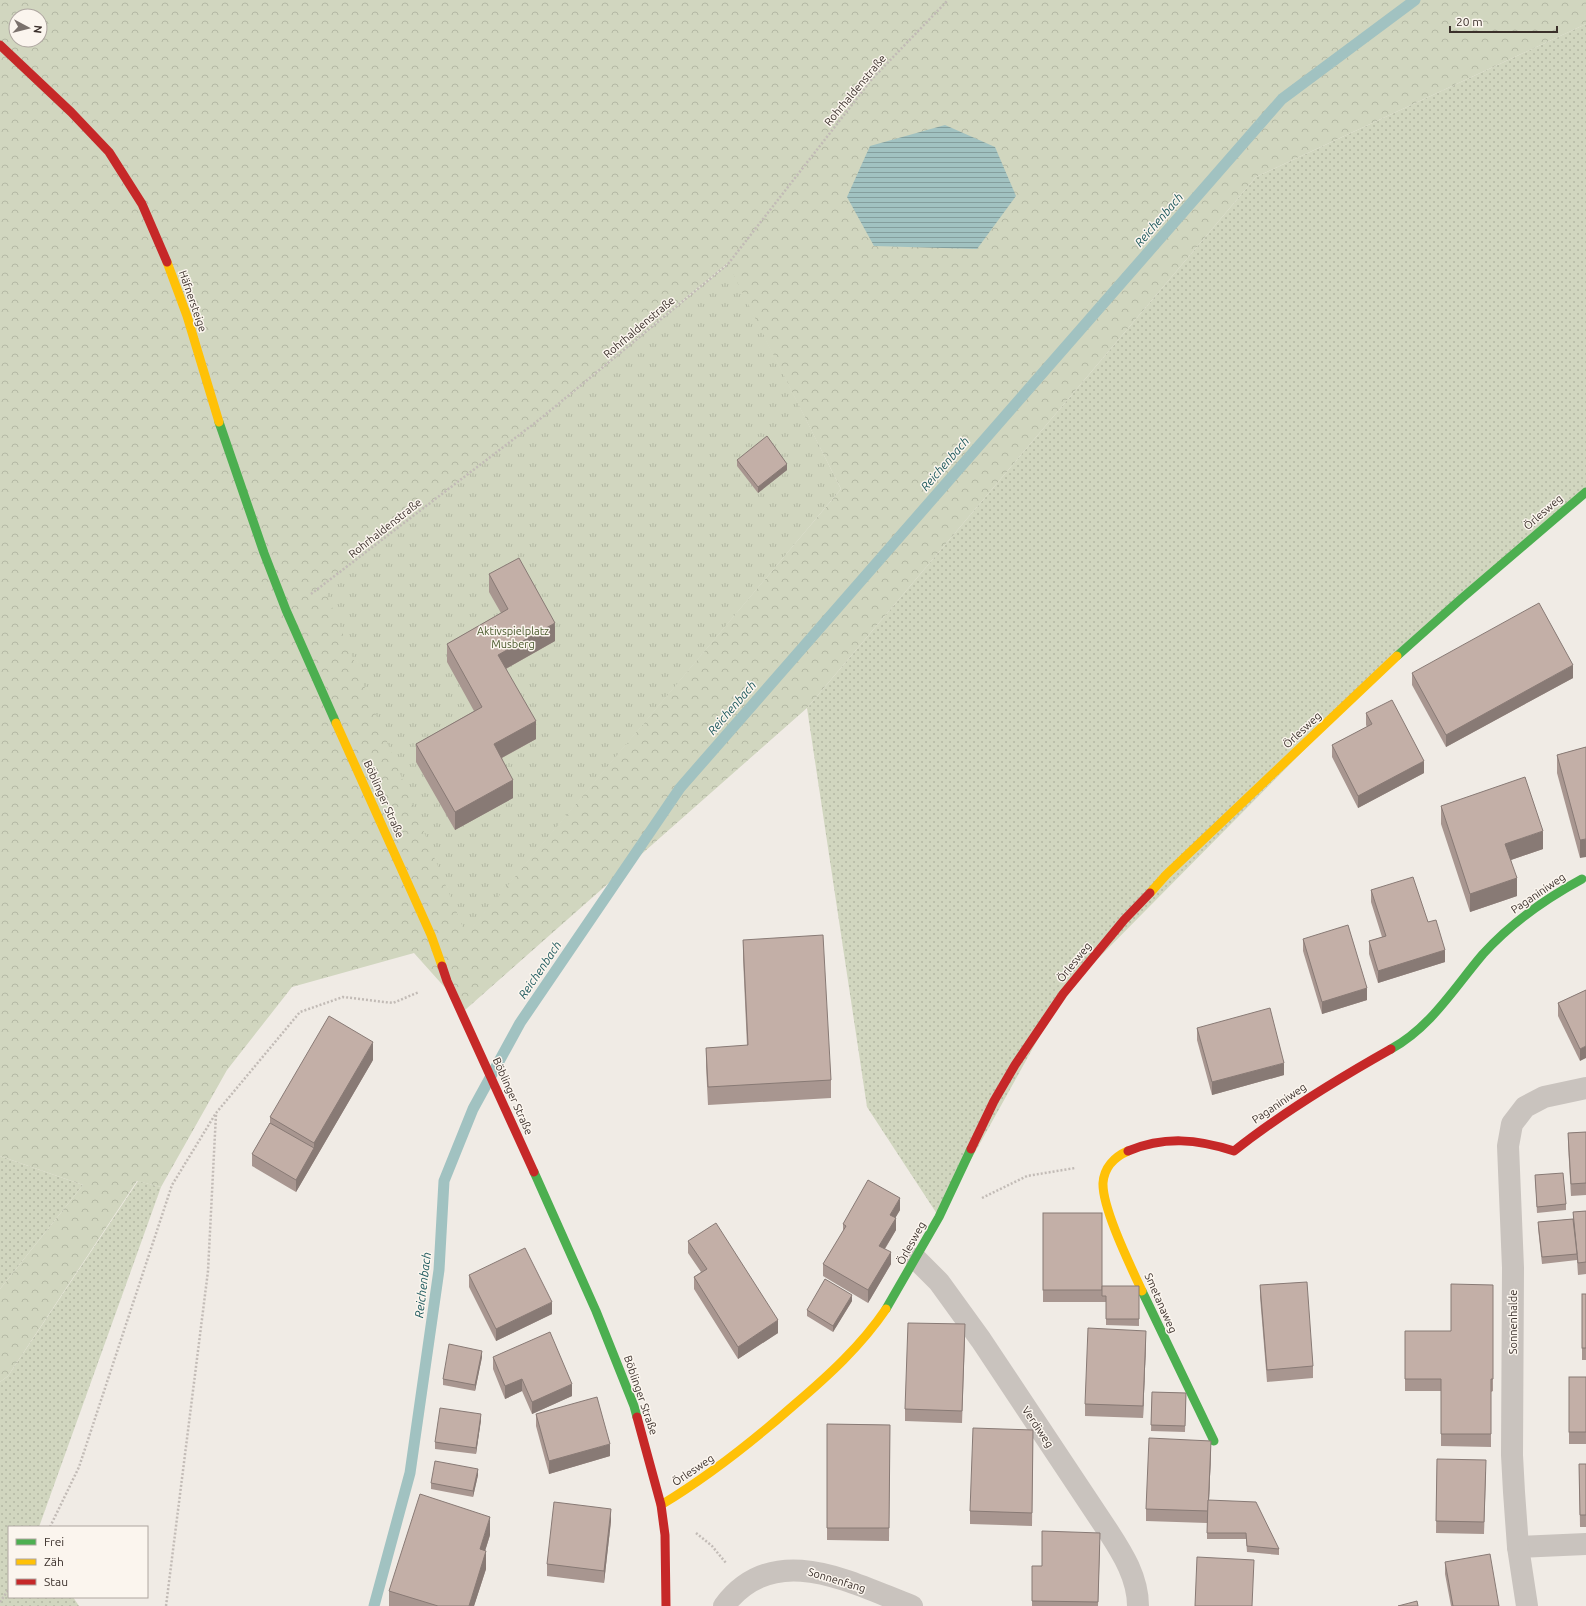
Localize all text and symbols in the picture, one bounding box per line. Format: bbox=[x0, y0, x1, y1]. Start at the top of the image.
north arrow bbox=[8, 8, 48, 48]
scale bar bbox=[1450, 8, 1557, 34]
text: 20 m bbox=[1456, 15, 1483, 28]
text: N bbox=[31, 24, 44, 34]
street label: Rohrhaldenstraße bbox=[822, 52, 888, 128]
water label: Reichenbach bbox=[1132, 190, 1185, 249]
street label: Häfnersteige bbox=[177, 269, 209, 333]
street label: Rohrhaldenstraße bbox=[601, 294, 677, 360]
water label: Reichenbach bbox=[918, 434, 971, 493]
street label: Örlesweg bbox=[1521, 492, 1565, 532]
street label: Rohrhaldenstraße bbox=[346, 496, 424, 560]
park label: Aktivspielplatz Musberg bbox=[477, 625, 549, 650]
water label: Reichenbach bbox=[705, 678, 758, 737]
street label: Örlesweg bbox=[1281, 709, 1323, 751]
street label: Böblinger Straße bbox=[362, 758, 406, 840]
street label: Paganiniweg bbox=[1509, 870, 1567, 916]
water label: Reichenbach bbox=[516, 939, 564, 1001]
street label: Örlesweg bbox=[1054, 940, 1094, 984]
street label: Böblinger Straße bbox=[491, 1055, 535, 1137]
street label: Paganiniweg bbox=[1250, 1080, 1308, 1126]
street label: Örlesweg bbox=[894, 1219, 928, 1267]
water label: Reichenbach bbox=[412, 1251, 433, 1319]
street label: Smetanaweg bbox=[1142, 1271, 1180, 1335]
street label: Sonnenhalde bbox=[1507, 1290, 1519, 1354]
street label: Böblinger Straße bbox=[622, 1354, 660, 1436]
street label: Verdiweg bbox=[1020, 1404, 1056, 1450]
street label: Örlesweg bbox=[670, 1452, 716, 1488]
legend bbox=[8, 1526, 148, 1598]
text: Frei bbox=[44, 1535, 64, 1548]
text: Zäh bbox=[44, 1555, 64, 1568]
street label: Sonnenfang bbox=[807, 1566, 867, 1594]
text: Stau bbox=[44, 1575, 68, 1588]

